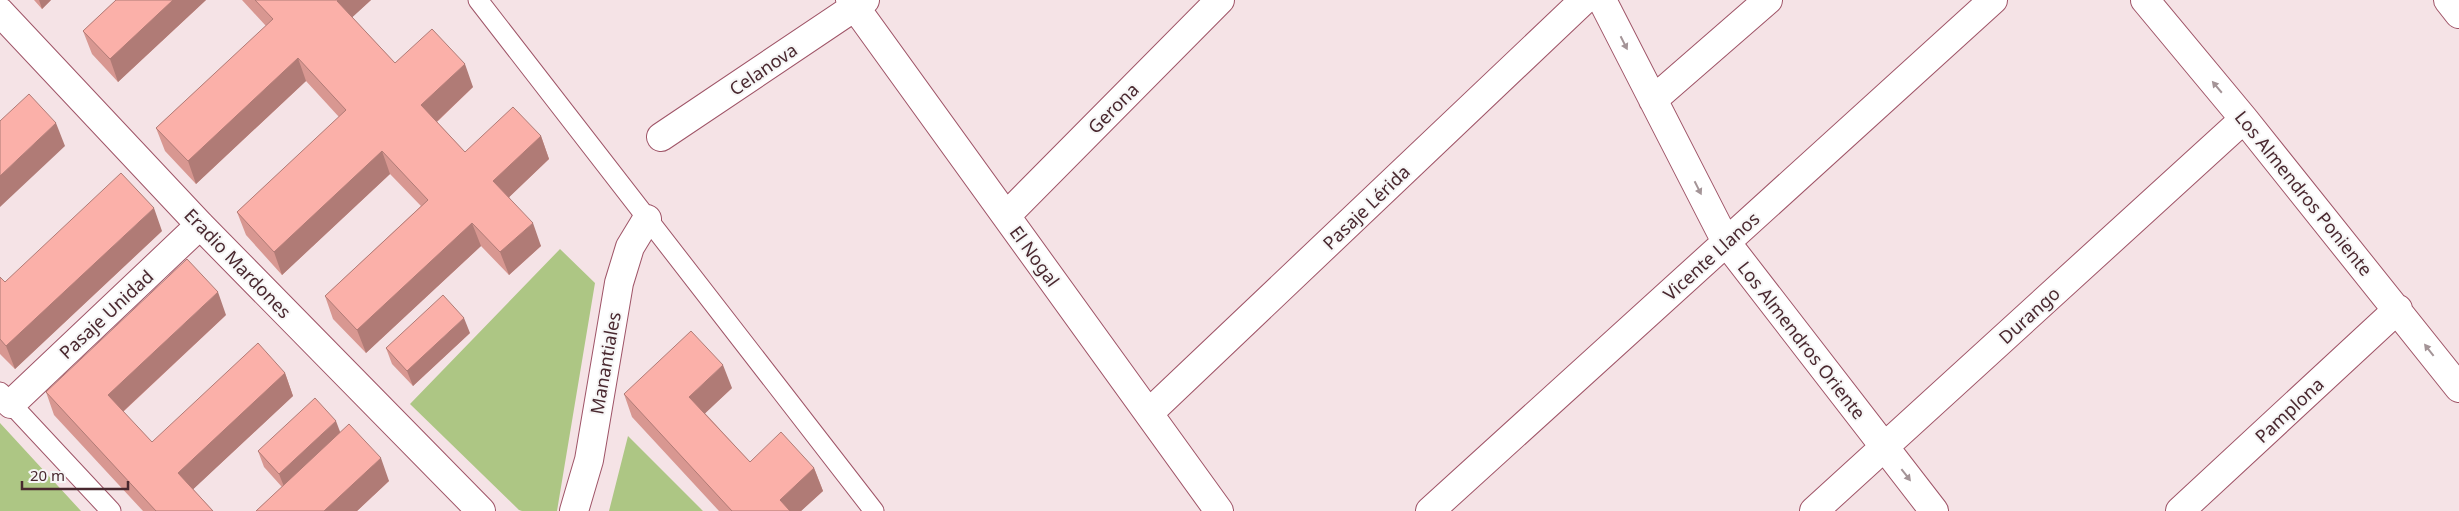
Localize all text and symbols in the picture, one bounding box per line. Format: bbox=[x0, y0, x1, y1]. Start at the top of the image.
one-way arrow bbox=[1620, 36, 1628, 51]
street label: Celanova bbox=[724, 37, 802, 101]
street label: Gerona bbox=[1082, 77, 1144, 139]
one-way arrow bbox=[2212, 81, 2223, 94]
street label: Los Almendros Poniente bbox=[2230, 106, 2378, 280]
street label: Pasaje Lérida bbox=[1317, 159, 1415, 255]
one-way arrow bbox=[1694, 181, 1702, 195]
street label: Eradio Mardones bbox=[179, 203, 297, 323]
street label: Vicente Llanos bbox=[1658, 206, 1764, 306]
street label: El Nogal bbox=[1005, 221, 1065, 291]
street label: Los Almendros Oriente bbox=[1733, 256, 1871, 424]
street label: Pasaje Unidad bbox=[54, 264, 158, 364]
street label: Durango bbox=[1993, 281, 2065, 349]
street label: Manantiales bbox=[584, 310, 626, 416]
one-way arrow bbox=[2424, 343, 2434, 356]
street label: Pamplona bbox=[2249, 372, 2329, 448]
scale bar bbox=[22, 458, 129, 490]
text: 20 m bbox=[30, 465, 65, 485]
one-way arrow bbox=[1900, 468, 1911, 481]

